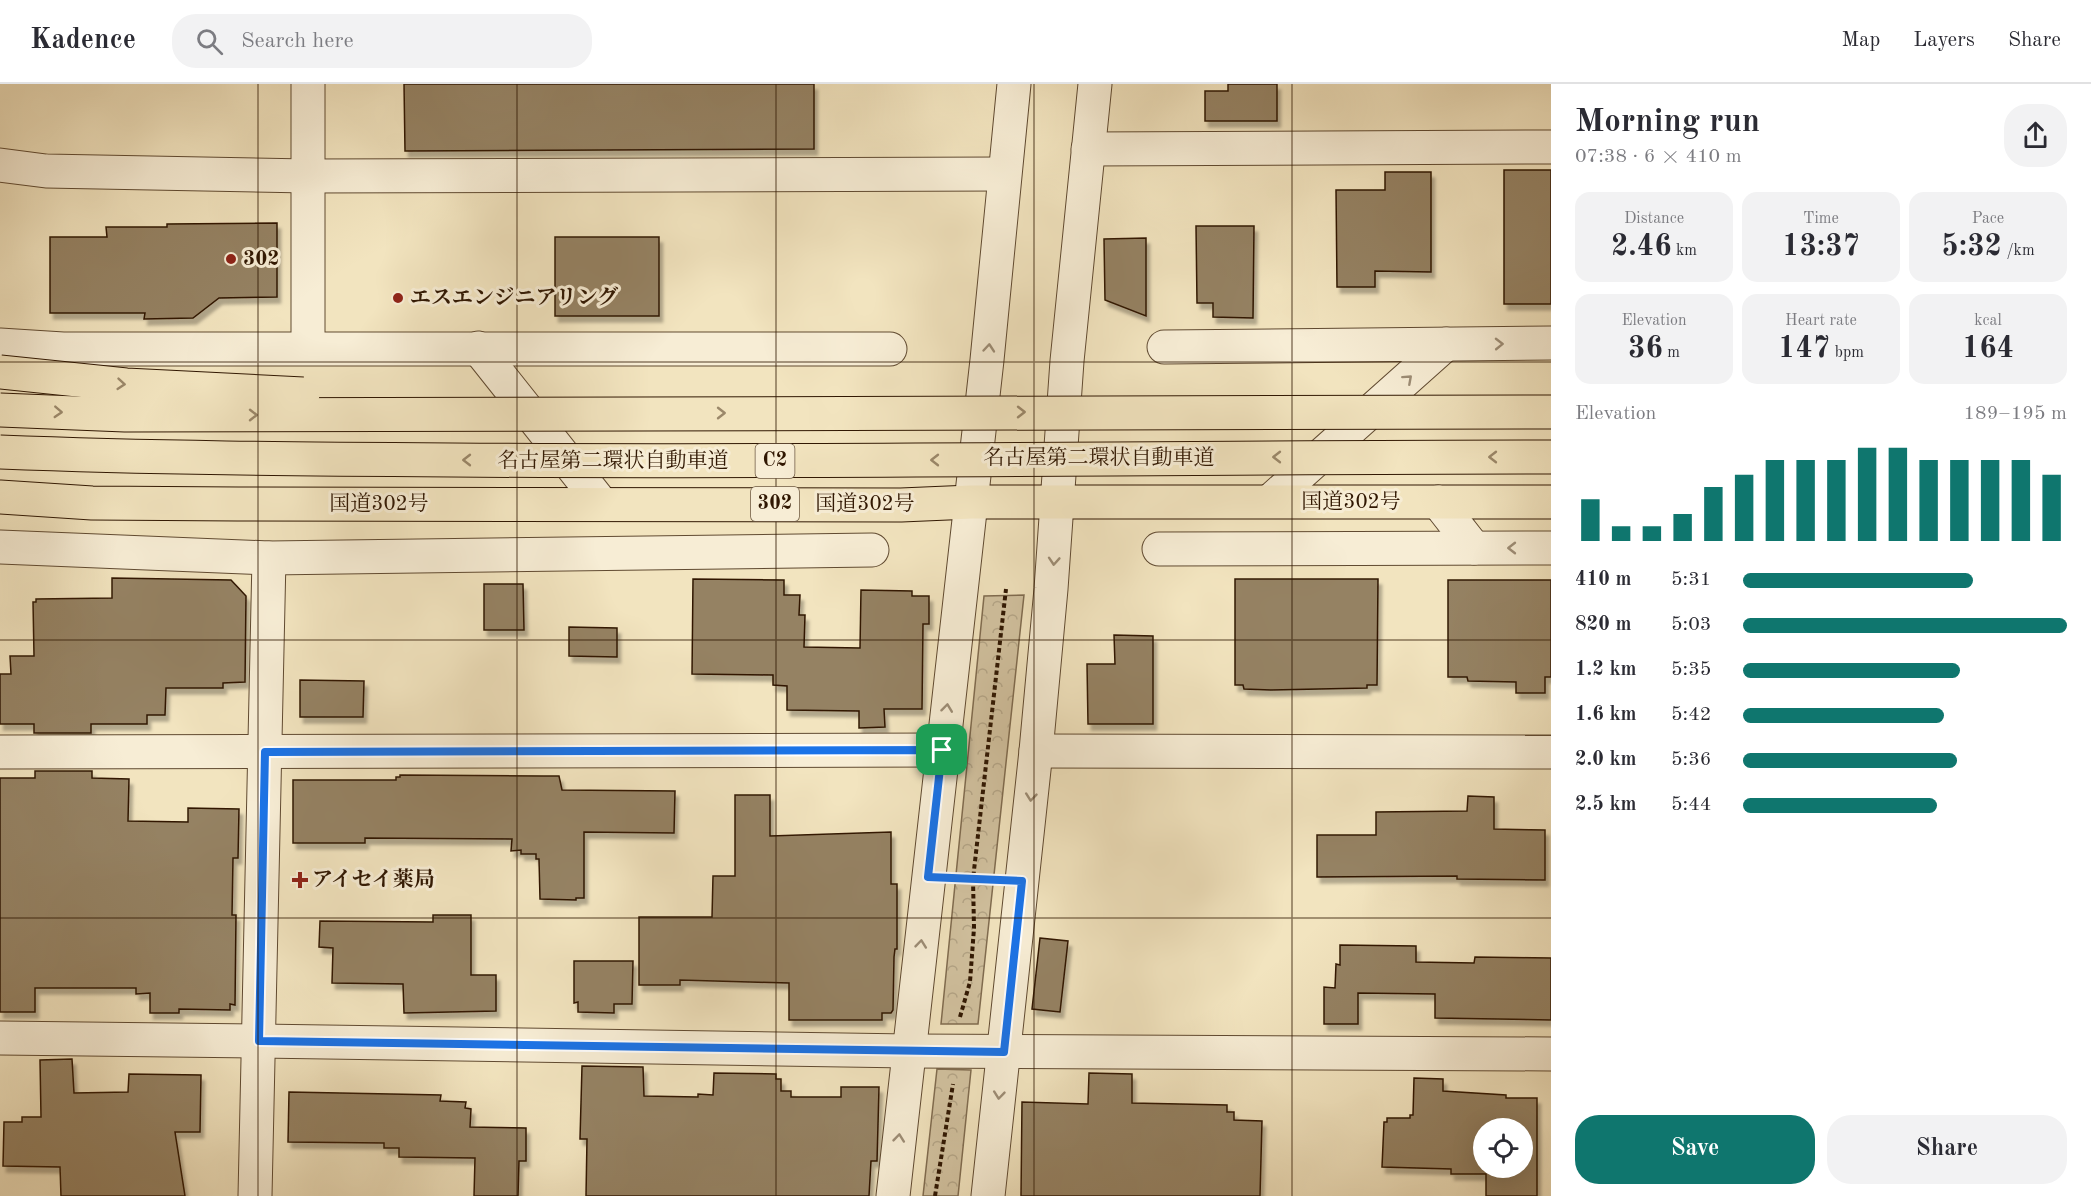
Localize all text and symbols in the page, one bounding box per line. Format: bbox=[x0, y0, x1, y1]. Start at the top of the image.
search box bbox=[172, 14, 592, 68]
icon: search bbox=[193, 25, 226, 58]
text: Kadence bbox=[30, 27, 136, 55]
text: Search here bbox=[241, 30, 354, 52]
text: Map bbox=[1841, 30, 1880, 51]
text: Layers bbox=[1913, 30, 1975, 51]
text: Share bbox=[2008, 30, 2061, 51]
button: share bbox=[2004, 104, 2067, 167]
text: Morning run bbox=[1575, 106, 1760, 139]
text: 07:38 · 6 × 410 m bbox=[1575, 147, 1742, 167]
text: Distance bbox=[1624, 211, 1684, 227]
text: Time bbox=[1803, 211, 1839, 227]
text: Pace bbox=[1972, 211, 2004, 227]
text: 2.46 bbox=[1611, 232, 1672, 262]
text: 13:37 bbox=[1782, 232, 1860, 262]
text: 5:32 bbox=[1941, 232, 2002, 262]
text: km bbox=[1672, 243, 1697, 259]
text: /km bbox=[2002, 243, 2035, 259]
place label: 302 bbox=[243, 249, 280, 270]
marker: 302 bbox=[224, 252, 238, 266]
place label: エスエンジニアリング bbox=[410, 286, 618, 309]
marker: エスエンジニアリング bbox=[391, 291, 405, 305]
text: Elevation bbox=[1621, 313, 1687, 329]
text: Heart rate bbox=[1785, 313, 1857, 329]
text: kcal bbox=[1974, 313, 2002, 329]
text: 36 bbox=[1628, 334, 1663, 364]
text: 147 bbox=[1778, 334, 1830, 364]
text: 164 bbox=[1962, 334, 2014, 364]
one-way arrow bbox=[1494, 338, 1503, 350]
one-way arrow bbox=[982, 343, 995, 352]
text: m bbox=[1663, 345, 1680, 361]
text: bpm bbox=[1830, 345, 1864, 361]
one-way arrow bbox=[1401, 375, 1412, 386]
one-way arrow bbox=[116, 377, 125, 390]
text: Elevation bbox=[1575, 404, 1656, 424]
text: 189–195 m bbox=[1964, 404, 2067, 424]
one-way arrow bbox=[54, 406, 63, 419]
one-way arrow bbox=[1017, 406, 1026, 418]
one-way arrow bbox=[717, 407, 726, 419]
one-way arrow bbox=[249, 409, 258, 421]
road number: C2 bbox=[756, 444, 794, 478]
street label: 名古屋第二環状自動車道 bbox=[984, 446, 1215, 469]
street label: 名古屋第二環状自動車道 bbox=[498, 449, 729, 472]
one-way arrow bbox=[1272, 451, 1281, 463]
one-way arrow bbox=[1488, 451, 1497, 463]
one-way arrow bbox=[462, 454, 471, 466]
one-way arrow bbox=[930, 454, 939, 466]
road number: 302 bbox=[751, 487, 799, 521]
street label: 国道302号 bbox=[1301, 490, 1401, 513]
street label: 国道302号 bbox=[329, 492, 429, 515]
street label: 国道302号 bbox=[815, 492, 915, 515]
one-way arrow bbox=[1508, 542, 1517, 554]
one-way arrow bbox=[1047, 556, 1060, 565]
text: 410 m bbox=[1575, 570, 1631, 590]
text: 5:31 bbox=[1671, 570, 1711, 590]
text: 820 m bbox=[1575, 615, 1631, 635]
text: 5:03 bbox=[1671, 615, 1711, 635]
text: 1.2 km bbox=[1575, 660, 1637, 680]
text: 5:35 bbox=[1671, 660, 1711, 680]
one-way arrow bbox=[940, 704, 953, 713]
text: 1.6 km bbox=[1575, 705, 1637, 725]
text: 5:42 bbox=[1671, 705, 1711, 725]
pin bbox=[916, 724, 967, 775]
icon: arrive bbox=[925, 733, 958, 766]
text: 2.0 km bbox=[1575, 750, 1637, 770]
text: 5:36 bbox=[1671, 750, 1711, 770]
one-way arrow bbox=[1025, 792, 1038, 801]
text: 2.5 km bbox=[1575, 795, 1637, 815]
text: 5:44 bbox=[1671, 795, 1711, 815]
place label: アイセイ薬局 bbox=[312, 868, 435, 891]
marker: アイセイ薬局 bbox=[293, 873, 307, 887]
one-way arrow bbox=[914, 939, 927, 949]
one-way arrow bbox=[993, 1090, 1006, 1099]
button: Save bbox=[1575, 1115, 1815, 1184]
button: Share bbox=[1827, 1115, 2067, 1184]
map controls bbox=[1473, 1118, 1533, 1178]
button: locate bbox=[1473, 1118, 1533, 1178]
one-way arrow bbox=[893, 1133, 905, 1142]

